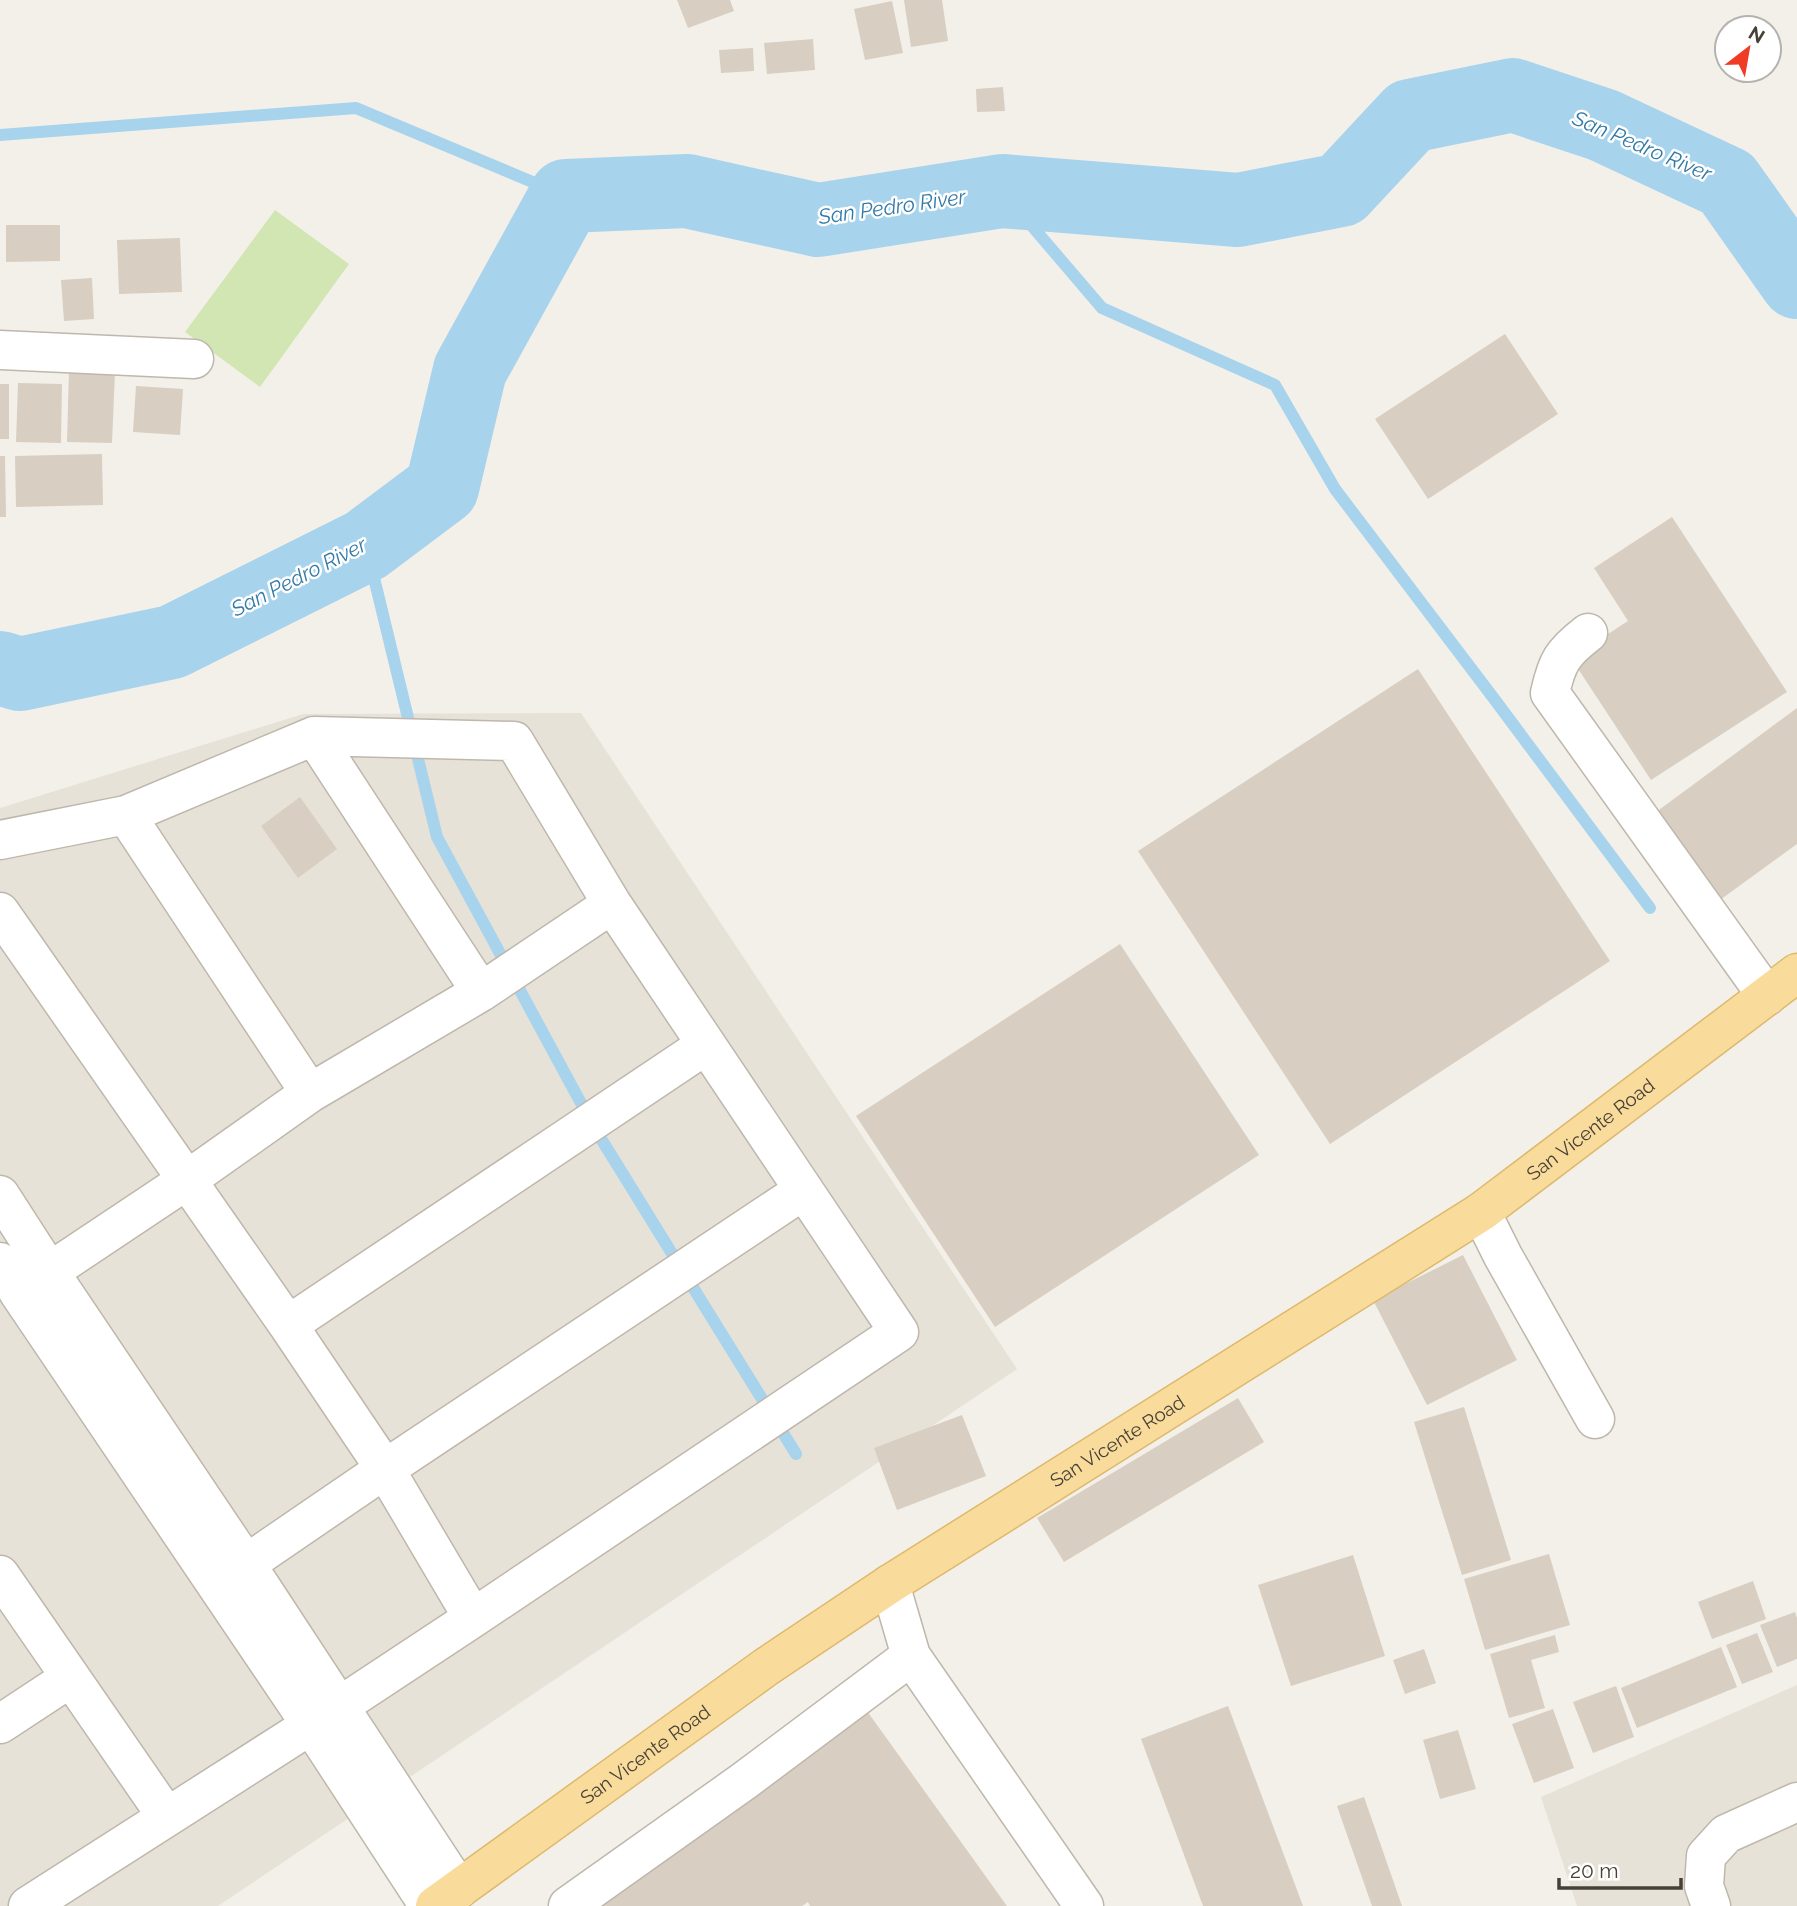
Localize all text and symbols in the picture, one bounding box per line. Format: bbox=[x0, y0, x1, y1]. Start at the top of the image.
north arrow bbox=[1713, 14, 1783, 84]
text: N bbox=[1745, 21, 1769, 48]
water label: San Pedro River bbox=[1568, 105, 1716, 186]
water label: San Pedro River bbox=[816, 184, 968, 229]
water label: San Pedro River bbox=[226, 531, 371, 622]
street label: San Vicente Road bbox=[1522, 1074, 1659, 1185]
street label: San Vicente Road bbox=[1046, 1390, 1189, 1491]
street label: San Vicente Road bbox=[576, 1700, 714, 1809]
scale bar bbox=[1559, 1846, 1682, 1890]
text: 20 m bbox=[1570, 1858, 1618, 1883]

